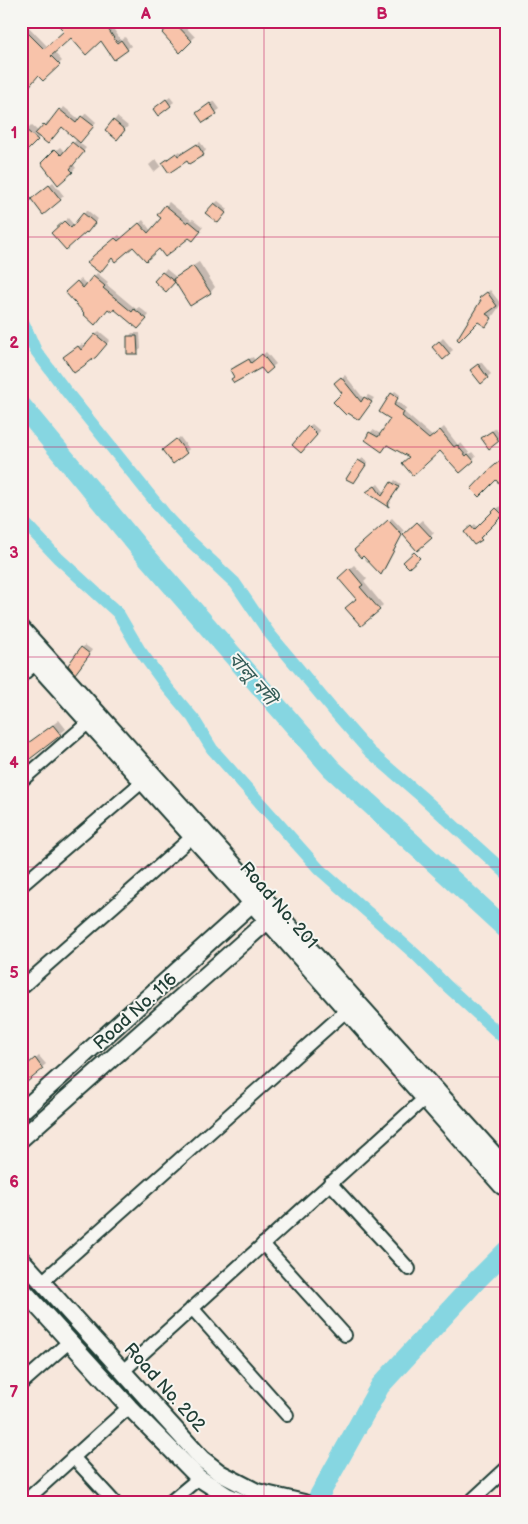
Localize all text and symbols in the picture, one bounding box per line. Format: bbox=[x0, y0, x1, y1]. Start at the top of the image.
text: A bbox=[140, 5, 151, 24]
text: B bbox=[376, 5, 388, 24]
text: 1 bbox=[11, 124, 17, 143]
text: 2 bbox=[9, 334, 19, 353]
text: 3 bbox=[9, 544, 19, 563]
water label: বালু নদী bbox=[223, 647, 284, 713]
text: 4 bbox=[9, 754, 19, 773]
street label: Road No. 201 bbox=[235, 858, 322, 953]
text: 5 bbox=[9, 964, 19, 983]
street label: Road No. 116 bbox=[89, 968, 181, 1054]
text: 6 bbox=[9, 1173, 19, 1192]
street label: Road No. 202 bbox=[119, 1339, 210, 1436]
text: 7 bbox=[10, 1383, 19, 1402]

